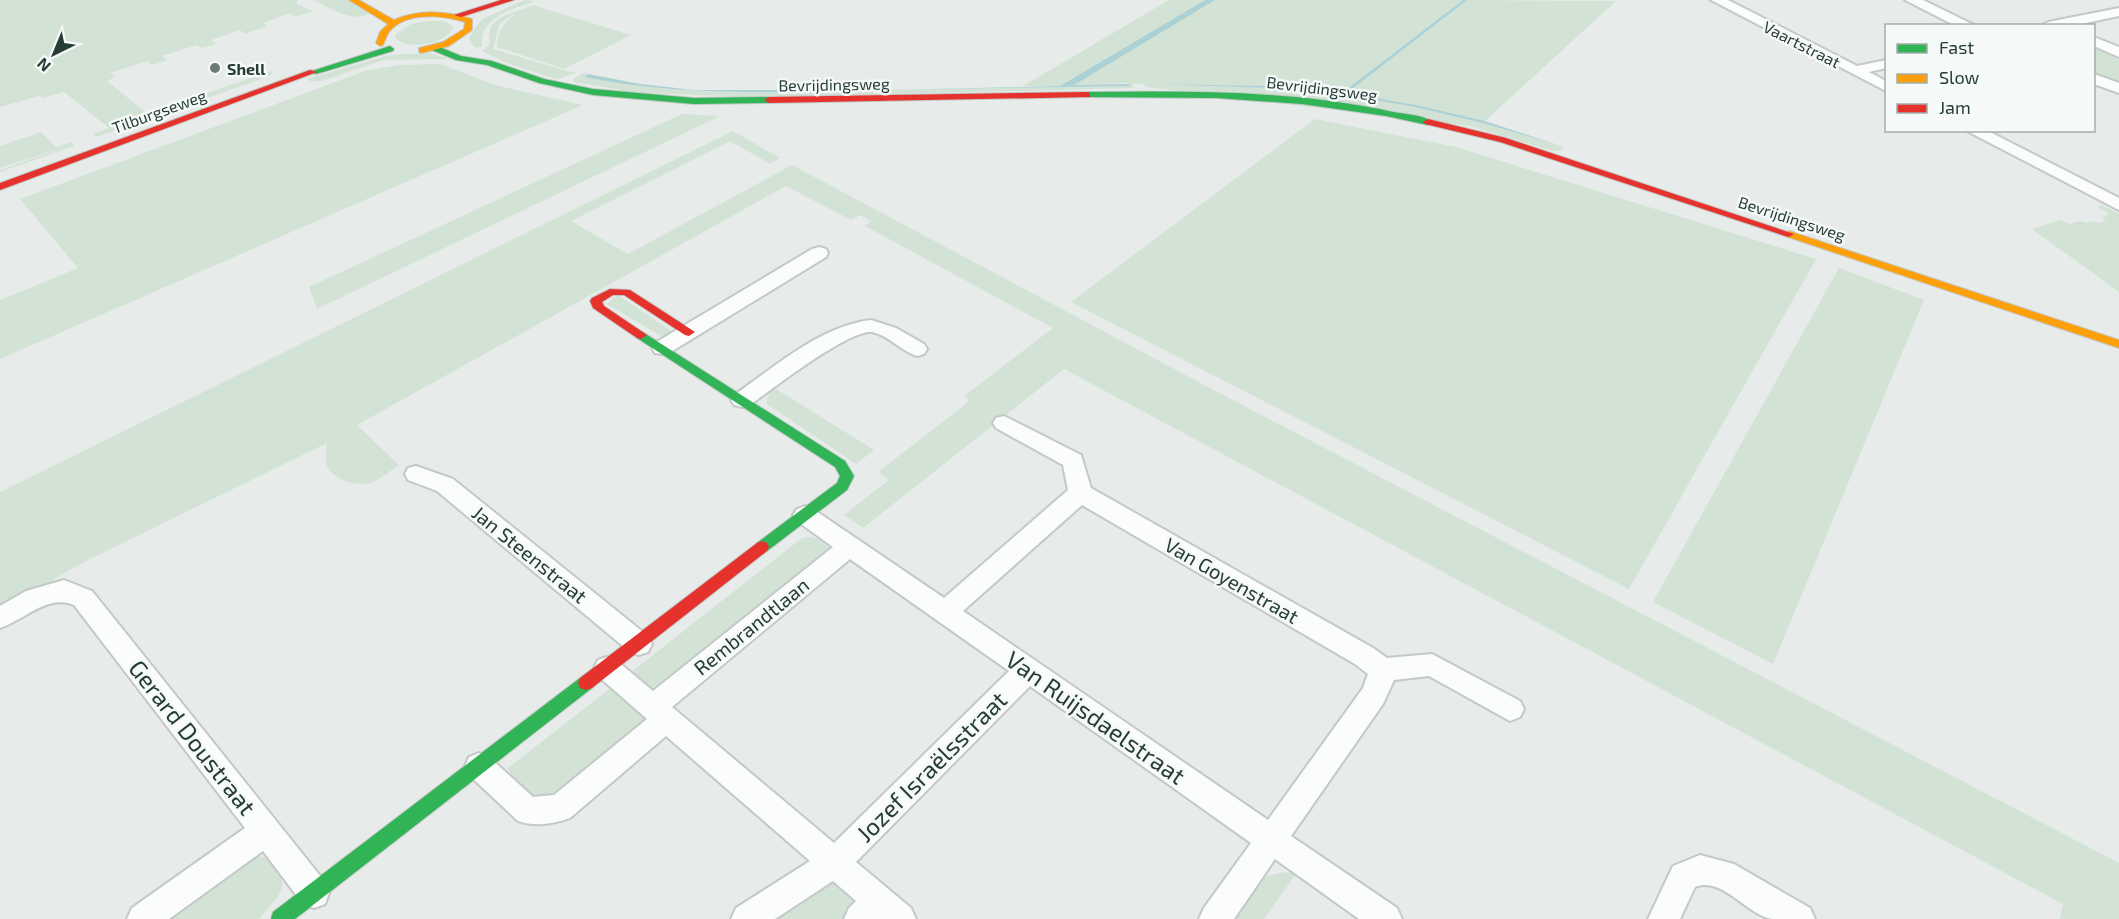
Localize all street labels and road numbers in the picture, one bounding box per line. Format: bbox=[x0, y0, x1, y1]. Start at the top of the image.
street label: Vaartstraat bbox=[1760, 17, 1844, 71]
street label: Bevrijdingsweg bbox=[1265, 72, 1379, 105]
street label: Bevrijdingsweg bbox=[778, 74, 890, 95]
street label: Tilburgseweg bbox=[109, 85, 209, 137]
street label: Bevrijdingsweg bbox=[1736, 192, 1848, 245]
street label: Jan Steenstraat bbox=[468, 500, 593, 608]
street label: Van Goyenstraat bbox=[1161, 532, 1304, 628]
street label: Rembrandtlaan bbox=[689, 572, 813, 680]
street label: Van Ruijsdaelstraat bbox=[1001, 644, 1191, 790]
street label: Gerard Doustraat bbox=[123, 654, 263, 820]
street label: Jozef Israëlsstraat bbox=[850, 685, 1012, 847]

